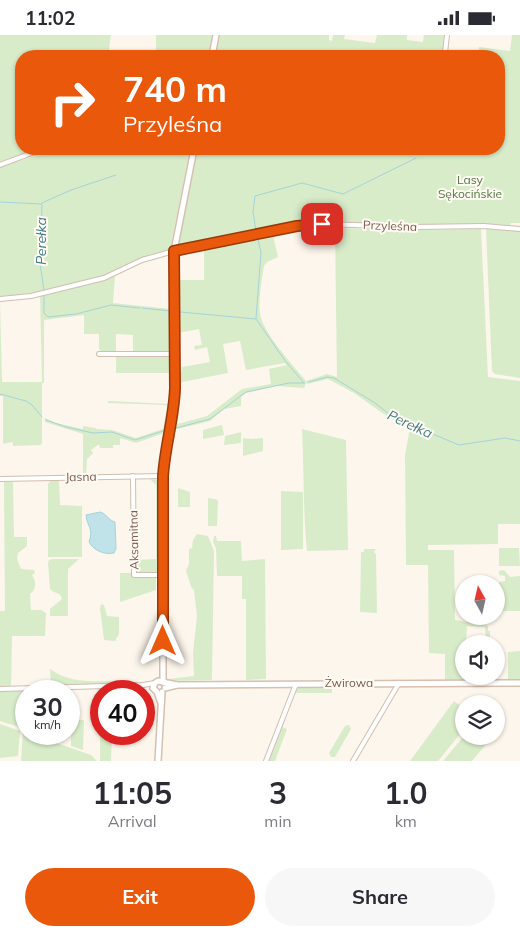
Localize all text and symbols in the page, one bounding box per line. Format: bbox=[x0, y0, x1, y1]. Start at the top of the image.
text: 11:02 bbox=[25, 6, 75, 30]
text: 740 m bbox=[123, 67, 227, 111]
icon: right bbox=[40, 70, 105, 135]
text: Przyleśna bbox=[123, 110, 222, 138]
park label: Lasy Sękocińskie bbox=[438, 172, 502, 201]
pin bbox=[301, 203, 343, 245]
icon: arrive bbox=[308, 210, 336, 238]
water label: Perełka bbox=[32, 217, 50, 265]
street label: Przyleśna bbox=[363, 217, 417, 234]
water label: Perełka bbox=[384, 406, 436, 442]
street label: Jasna bbox=[65, 469, 97, 484]
street label: Aksamitna bbox=[125, 510, 142, 570]
north arrow bbox=[455, 575, 505, 625]
map controls bbox=[455, 575, 505, 745]
position arrow bbox=[136, 614, 188, 666]
button: sound bbox=[455, 635, 505, 685]
street label: Żwirowa bbox=[325, 675, 373, 690]
speed limit sign: 40 bbox=[90, 680, 155, 745]
text: 30 bbox=[32, 691, 63, 722]
button: layers bbox=[455, 695, 505, 745]
text: km/h bbox=[34, 717, 61, 732]
text: 11:05 bbox=[92, 774, 172, 812]
text: 3 bbox=[269, 774, 287, 812]
text: 1.0 bbox=[384, 774, 428, 812]
text: Arrival bbox=[108, 811, 157, 831]
text: min bbox=[264, 811, 292, 831]
text: km bbox=[395, 811, 417, 831]
button: Exit bbox=[25, 868, 255, 926]
button: Share bbox=[265, 868, 495, 926]

